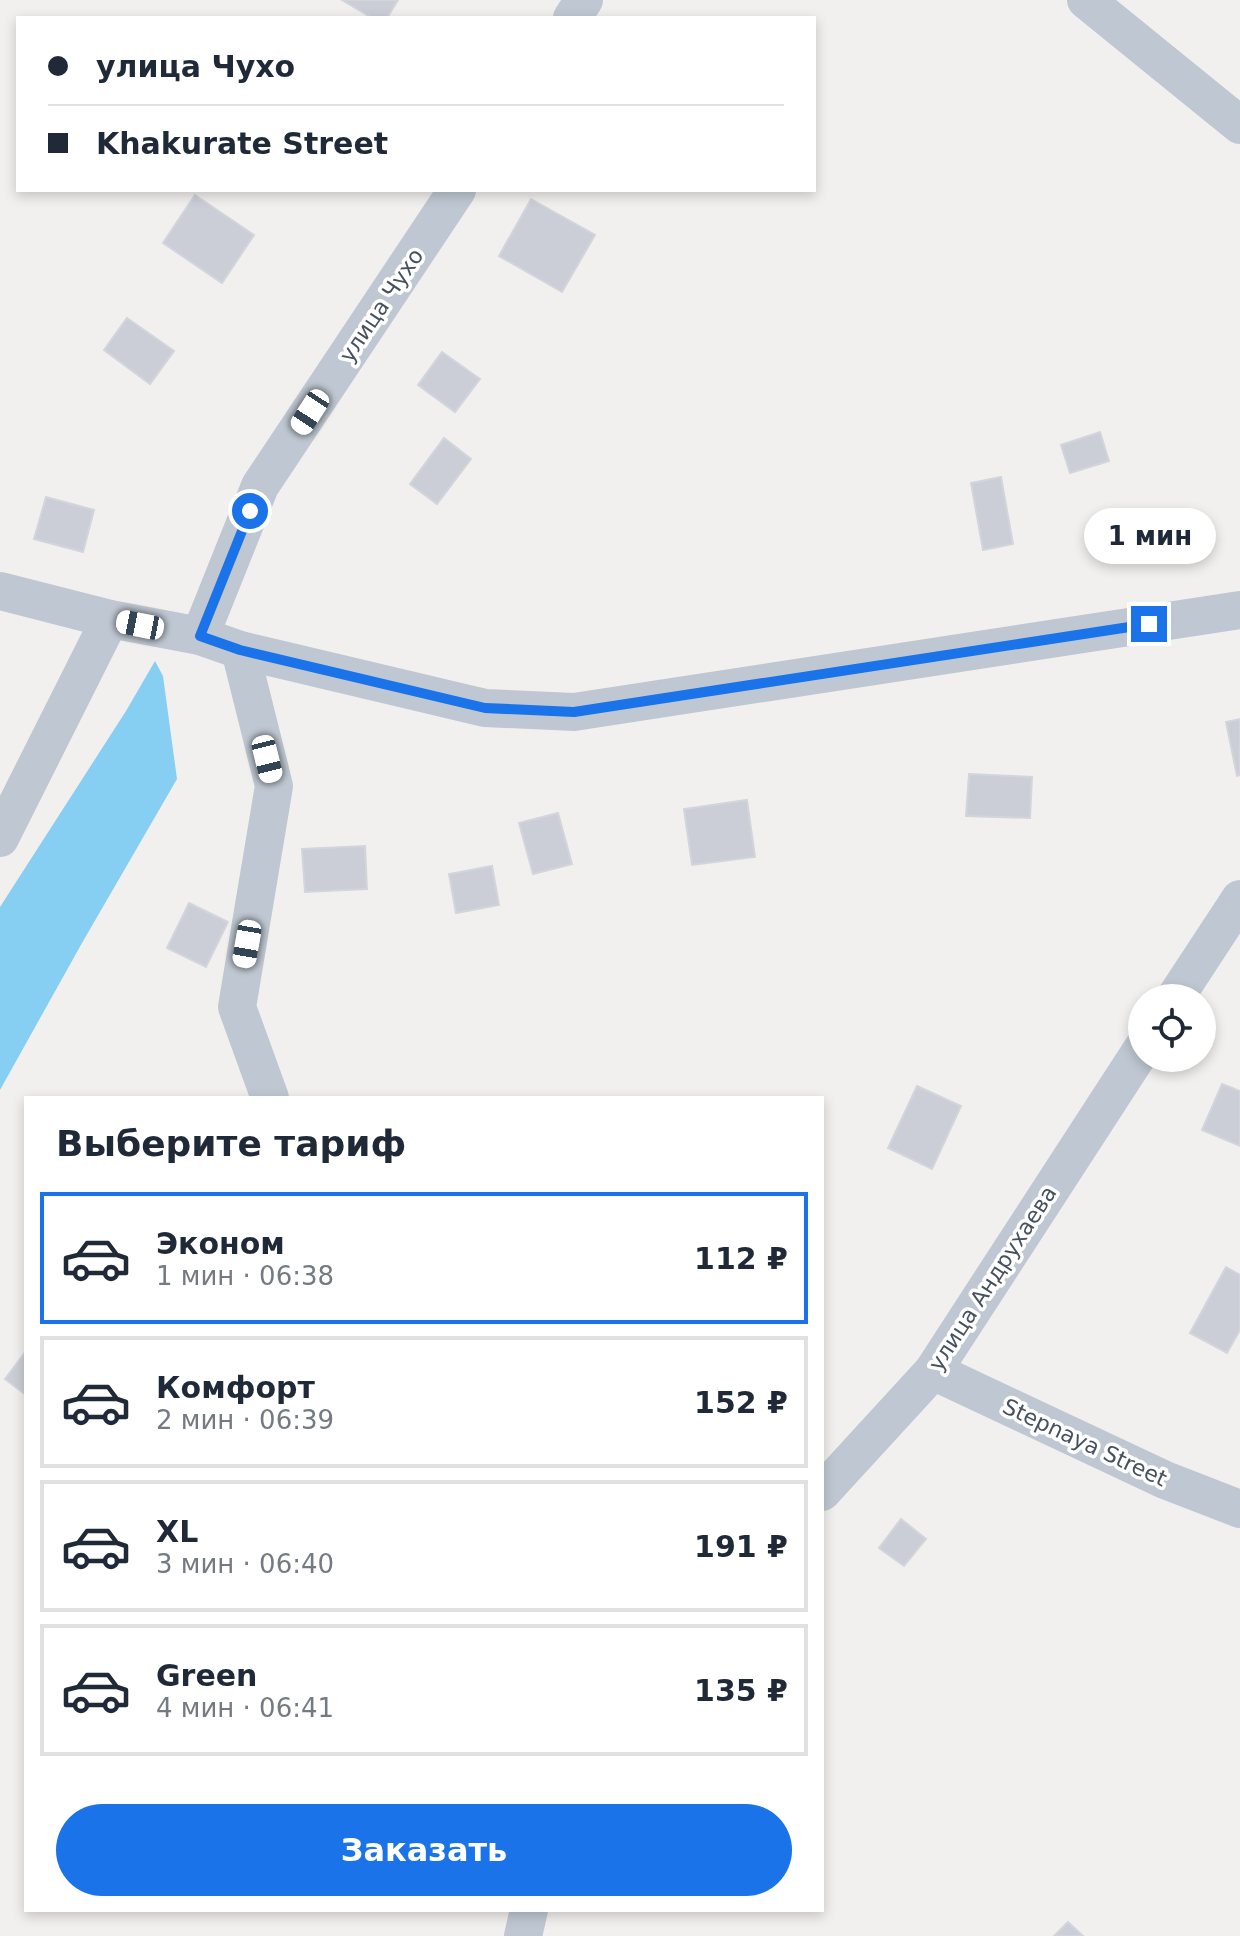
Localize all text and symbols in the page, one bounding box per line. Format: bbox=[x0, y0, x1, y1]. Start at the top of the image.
text: улица Чухо bbox=[96, 49, 295, 84]
text: Khakurate Street bbox=[96, 126, 388, 161]
street label: улица Чухо bbox=[334, 244, 429, 367]
car bbox=[287, 385, 333, 439]
route start bbox=[232, 493, 268, 529]
callout: 1 мин bbox=[1083, 508, 1215, 564]
text: 1 мин bbox=[1108, 521, 1192, 551]
route end bbox=[1131, 606, 1167, 642]
car bbox=[114, 609, 166, 641]
car bbox=[250, 733, 284, 785]
car bbox=[231, 918, 263, 970]
map controls bbox=[1128, 984, 1216, 1072]
button: locate bbox=[1128, 984, 1216, 1072]
text: Выберите тариф bbox=[56, 1123, 406, 1164]
street label: улица Андрухаева bbox=[923, 1181, 1061, 1375]
icon: car bbox=[60, 1222, 132, 1294]
text: Эконом bbox=[156, 1226, 285, 1261]
text: 112 ₽ bbox=[694, 1241, 788, 1276]
text: 1 мин · 06:38 bbox=[156, 1261, 334, 1291]
icon: car bbox=[60, 1366, 132, 1438]
text: Комфорт bbox=[156, 1370, 315, 1405]
text: 152 ₽ bbox=[694, 1385, 788, 1420]
street label: Stepnaya Street bbox=[999, 1394, 1171, 1492]
text: 2 мин · 06:39 bbox=[156, 1405, 334, 1435]
icon: car bbox=[60, 1510, 132, 1582]
text: XL bbox=[156, 1514, 198, 1549]
text: 191 ₽ bbox=[694, 1529, 788, 1564]
text: 3 мин · 06:40 bbox=[156, 1549, 334, 1579]
icon: car bbox=[60, 1654, 132, 1726]
text: Green bbox=[156, 1658, 257, 1693]
text: 135 ₽ bbox=[694, 1673, 788, 1708]
text: 4 мин · 06:41 bbox=[156, 1693, 334, 1723]
button: Заказать bbox=[56, 1804, 792, 1896]

